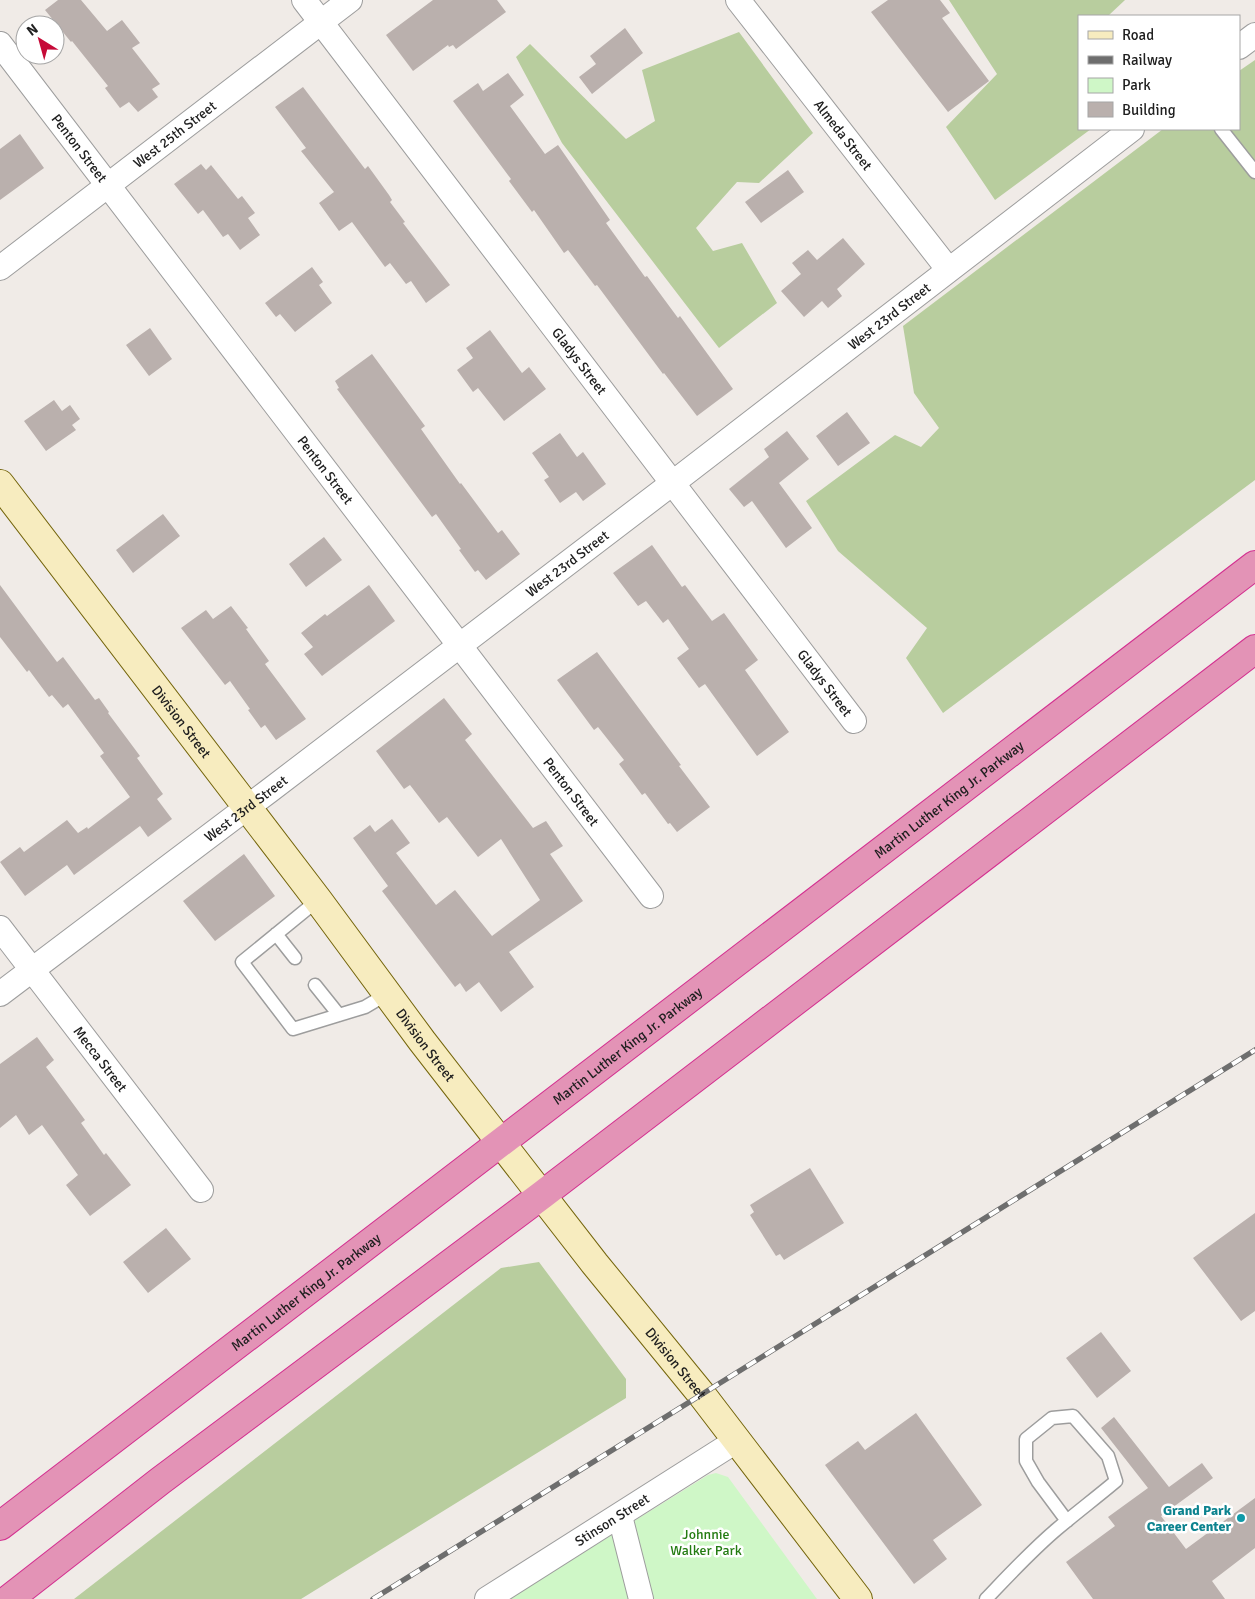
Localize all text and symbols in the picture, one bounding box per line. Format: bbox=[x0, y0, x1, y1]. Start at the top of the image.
north arrow bbox=[15, 15, 65, 65]
legend bbox=[1078, 15, 1240, 130]
text: N bbox=[23, 20, 41, 40]
text: Road bbox=[1122, 26, 1154, 44]
text: Railway bbox=[1122, 51, 1172, 69]
text: Park bbox=[1122, 76, 1151, 94]
street label: Almeda Street bbox=[810, 96, 876, 174]
street label: West 25th Street bbox=[130, 97, 220, 171]
text: Building bbox=[1122, 101, 1176, 119]
street label: Penton Street bbox=[48, 111, 111, 186]
street label: West 23rd Street bbox=[844, 279, 934, 353]
street label: Gladys Street bbox=[548, 324, 610, 398]
street label: Penton Street bbox=[294, 432, 357, 508]
street label: West 23rd Street bbox=[522, 526, 612, 601]
street label: Gladys Street bbox=[794, 646, 856, 720]
street label: Division Street bbox=[148, 682, 215, 761]
street label: Martin Luther King Jr. Parkway bbox=[871, 737, 1027, 862]
street label: Penton Street bbox=[540, 754, 603, 829]
street label: West 23rd Street bbox=[201, 772, 291, 845]
street label: Martin Luther King Jr. Parkway bbox=[549, 983, 706, 1108]
street label: Division Street bbox=[392, 1005, 459, 1085]
street label: Mecca Street bbox=[70, 1023, 131, 1095]
street label: Martin Luther King Jr. Parkway bbox=[228, 1229, 384, 1355]
street label: Division Street bbox=[642, 1324, 710, 1402]
street label: Stinson Street bbox=[572, 1490, 652, 1550]
place label: Grand Park Career Center bbox=[1147, 1502, 1232, 1535]
marker: Grand Park Career Center bbox=[1235, 1512, 1247, 1524]
park label: Johnnie Walker Park bbox=[670, 1526, 742, 1559]

